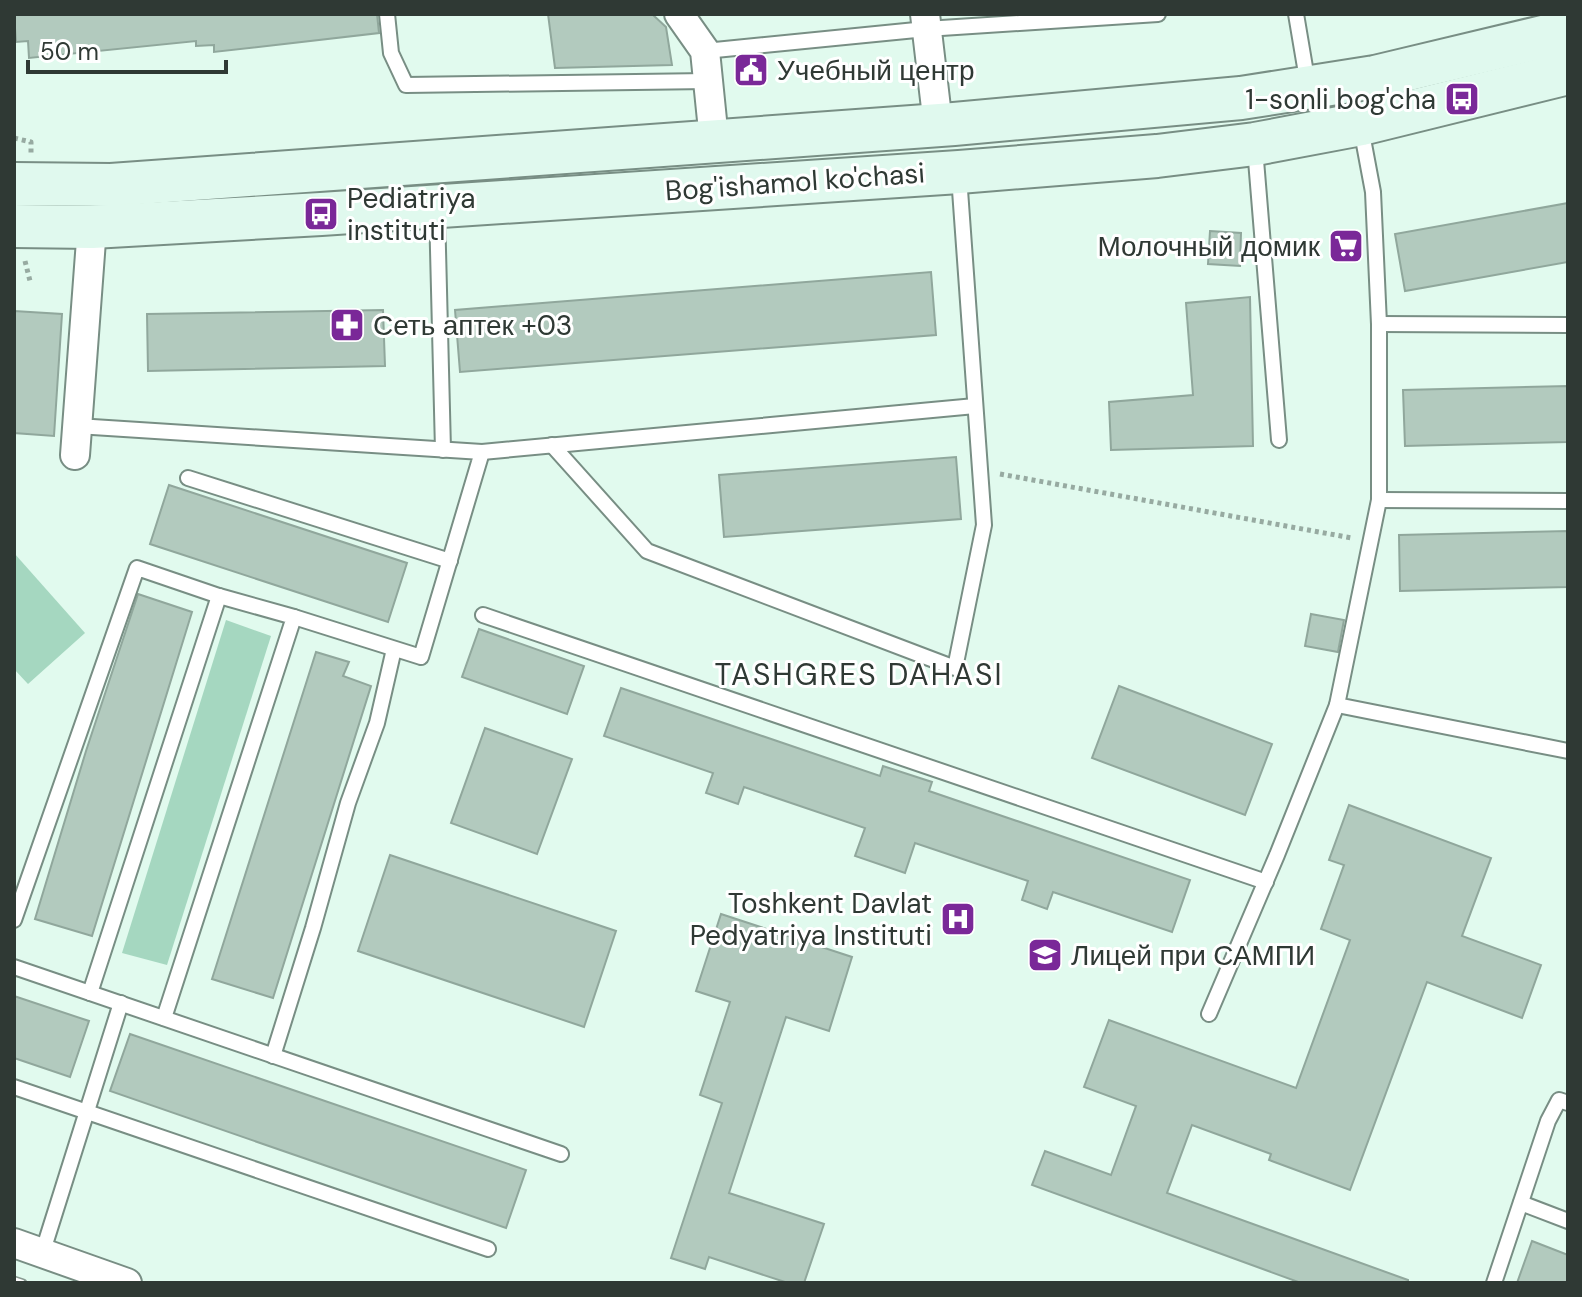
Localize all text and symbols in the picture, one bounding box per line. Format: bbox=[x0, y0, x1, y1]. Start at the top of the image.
scale bar bbox=[28, 24, 226, 74]
text: 50 m bbox=[40, 36, 99, 67]
public building icon: Учебный центр bbox=[732, 51, 770, 89]
place label: Учебный центр bbox=[777, 52, 975, 89]
bus stop icon: 1-sonli bog'cha bbox=[1443, 80, 1481, 118]
place label: 1-sonli bog'cha bbox=[1245, 81, 1436, 118]
street label: Bog'ishamol ko'chasi bbox=[664, 154, 926, 210]
place label: Pediatriya instituti bbox=[347, 180, 475, 249]
bus stop icon: Pediatriya instituti bbox=[302, 195, 340, 233]
supermarket icon: Молочный домик bbox=[1327, 227, 1365, 265]
place label: Молочный домик bbox=[1097, 228, 1321, 265]
pharmacy icon: Сеть аптек +03 bbox=[328, 306, 366, 344]
place label: Сеть аптек +03 bbox=[373, 307, 572, 344]
district label: TASHGRES DAHASI bbox=[715, 655, 1003, 694]
place label: Toshkent Davlat Pedyatriya Instituti bbox=[690, 885, 932, 954]
hospital icon: Toshkent Davlat Pedyatriya Instituti bbox=[939, 900, 977, 938]
school or university icon: Лицей при САМПИ bbox=[1026, 936, 1064, 974]
place label: Лицей при САМПИ bbox=[1071, 937, 1315, 974]

